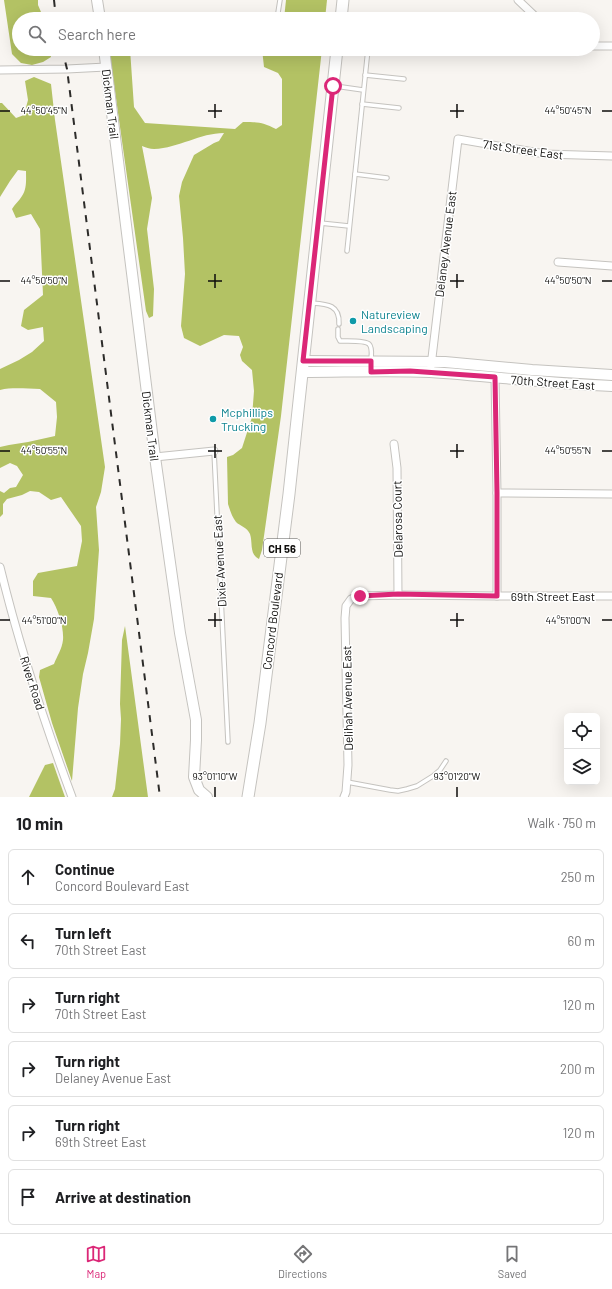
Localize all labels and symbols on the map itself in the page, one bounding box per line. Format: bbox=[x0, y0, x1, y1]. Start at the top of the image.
street label: Dickman Trail bbox=[100, 68, 122, 140]
route start bbox=[324, 77, 342, 95]
text: 44°50'45"N bbox=[21, 104, 67, 116]
text: 44°50'45"N bbox=[545, 104, 591, 116]
street label: 71st Street East bbox=[482, 136, 564, 162]
street label: Delaney Avenue East bbox=[432, 190, 458, 298]
text: 44°50'50"N bbox=[20, 274, 68, 286]
text: 44°50'50"N bbox=[544, 274, 592, 286]
place label: Natureview Landscaping bbox=[361, 307, 428, 335]
marker: Natureview Landscaping bbox=[348, 316, 358, 326]
street label: 70th Street East bbox=[510, 372, 596, 392]
street label: Dickman Trail bbox=[140, 390, 162, 462]
place label: Mcphillips Trucking bbox=[221, 405, 273, 433]
marker: Mcphillips Trucking bbox=[208, 414, 218, 424]
text: 44°50'55"N bbox=[21, 444, 67, 456]
text: 44°50'55"N bbox=[545, 444, 591, 456]
street label: Delarosa Court bbox=[389, 480, 405, 558]
street label: Dixie Avenue East bbox=[210, 515, 228, 607]
road number: CH 56 bbox=[264, 539, 300, 557]
street label: Concord Boulevard bbox=[259, 571, 285, 671]
route end bbox=[351, 587, 369, 605]
street label: 69th Street East bbox=[511, 589, 595, 603]
text: 44°51'00"N bbox=[21, 614, 67, 626]
text: 44°51'00"N bbox=[545, 614, 591, 626]
street label: Delihah Avenue East bbox=[339, 645, 355, 751]
street label: River Road bbox=[18, 654, 48, 712]
text: 93°01'10"W bbox=[193, 770, 238, 782]
text: 93°01'20"W bbox=[434, 770, 481, 782]

